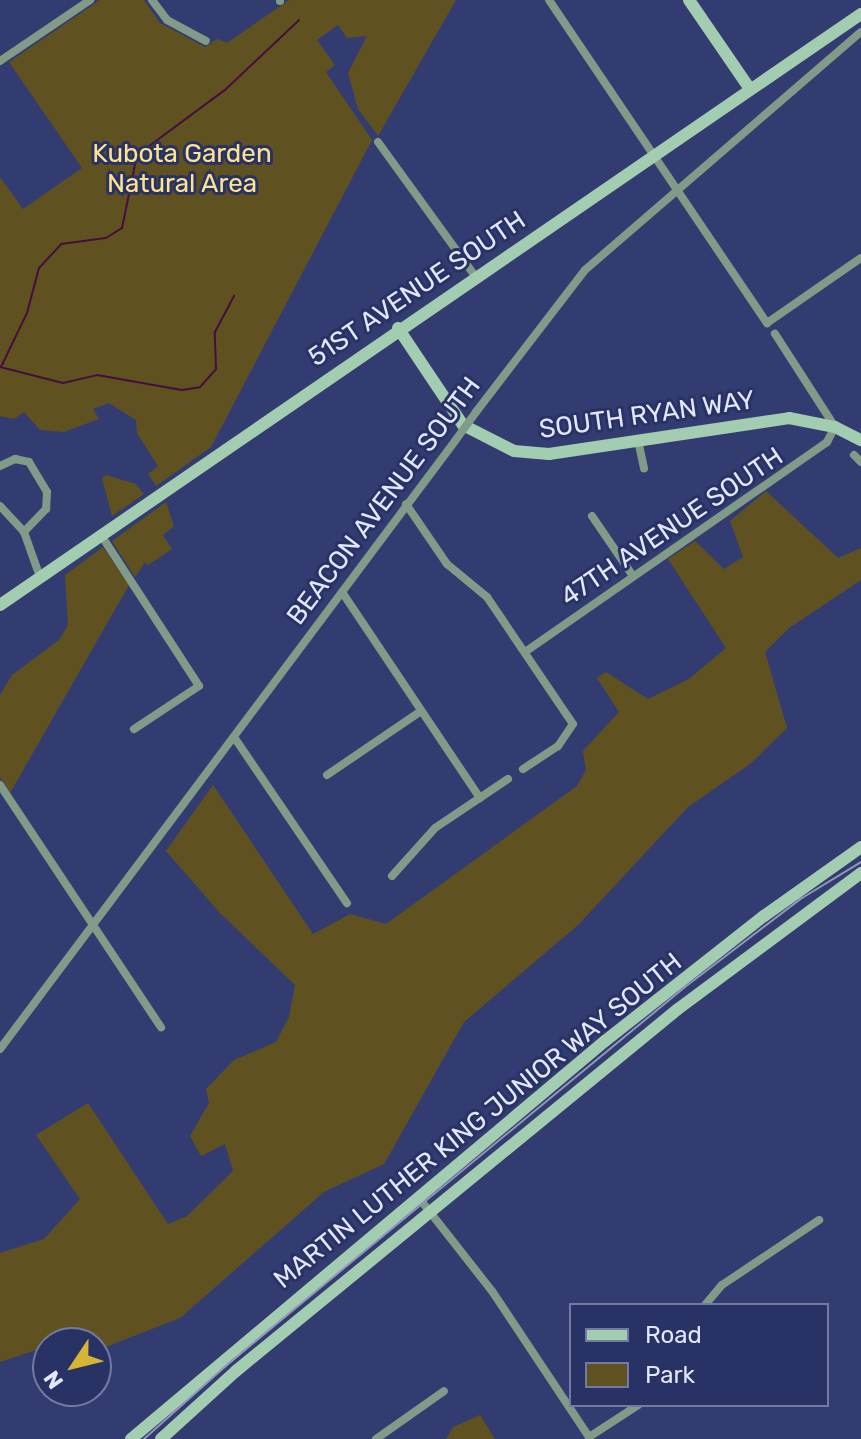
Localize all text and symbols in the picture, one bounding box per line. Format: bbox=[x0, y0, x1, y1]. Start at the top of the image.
park label: Kubota Garden Natural Area bbox=[92, 138, 272, 200]
street label: 51ST AVENUE SOUTH bbox=[302, 204, 532, 374]
street label: BEACON AVENUE SOUTH bbox=[281, 371, 487, 631]
street label: SOUTH RYAN WAY bbox=[537, 384, 757, 446]
street label: 47TH AVENUE SOUTH bbox=[555, 441, 789, 613]
street label: MARTIN LUTHER KING JUNIOR WAY SOUTH bbox=[267, 946, 689, 1296]
legend bbox=[569, 1303, 829, 1407]
text: Road bbox=[645, 1321, 702, 1349]
north arrow bbox=[32, 1327, 112, 1407]
text: Park bbox=[645, 1361, 695, 1389]
text: N bbox=[38, 1366, 69, 1394]

